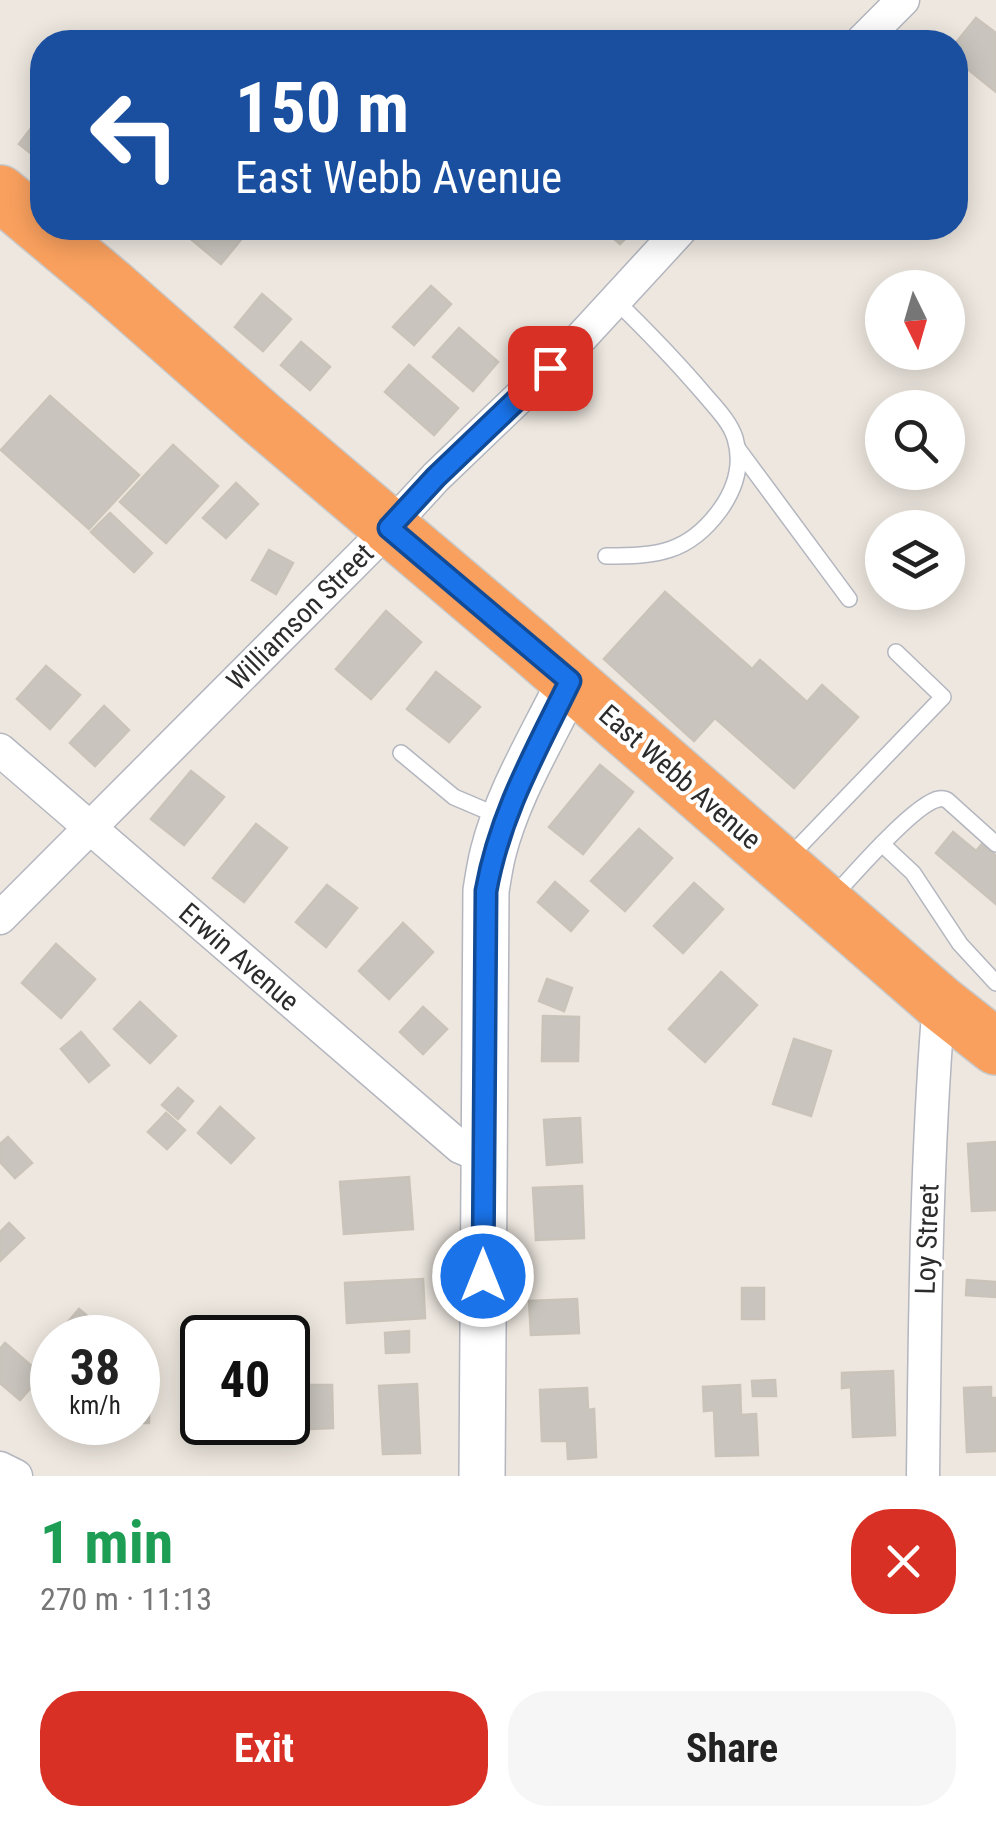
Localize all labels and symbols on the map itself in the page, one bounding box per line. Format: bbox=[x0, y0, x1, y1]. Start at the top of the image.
north arrow bbox=[865, 270, 965, 370]
pin bbox=[508, 326, 593, 411]
street label: Williamson Street bbox=[220, 537, 380, 697]
street label: East Webb Avenue bbox=[592, 698, 768, 856]
street label: Erwin Avenue bbox=[172, 896, 306, 1018]
street label: Loy Street bbox=[909, 1183, 945, 1295]
position arrow bbox=[431, 1224, 535, 1328]
speed limit sign: 40 bbox=[180, 1315, 310, 1445]

